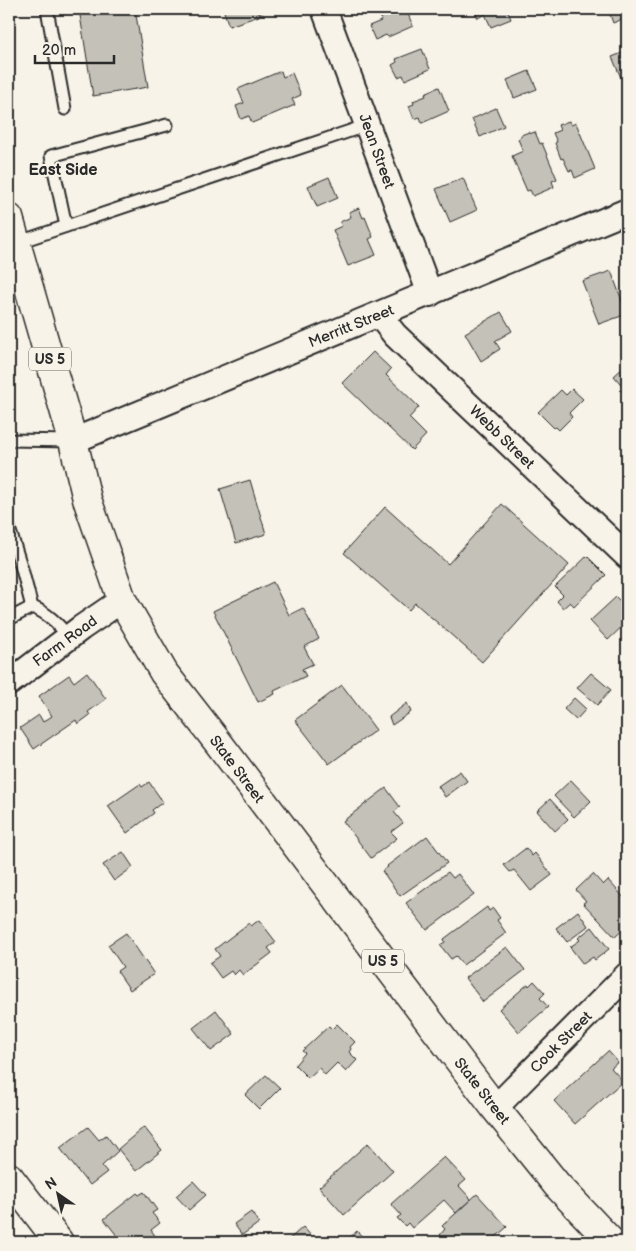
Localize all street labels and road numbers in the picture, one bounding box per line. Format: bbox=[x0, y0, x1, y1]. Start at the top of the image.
street label: Jean Street bbox=[354, 111, 399, 192]
street label: Merritt Street bbox=[306, 301, 397, 352]
road number: US 5 bbox=[29, 348, 71, 370]
street label: Webb Street bbox=[465, 402, 539, 473]
street label: Farm Road bbox=[29, 612, 101, 671]
street label: State Street bbox=[205, 732, 268, 807]
road number: US 5 bbox=[362, 949, 404, 972]
street label: Cook Street bbox=[526, 1007, 597, 1077]
street label: State Street bbox=[450, 1054, 514, 1129]

